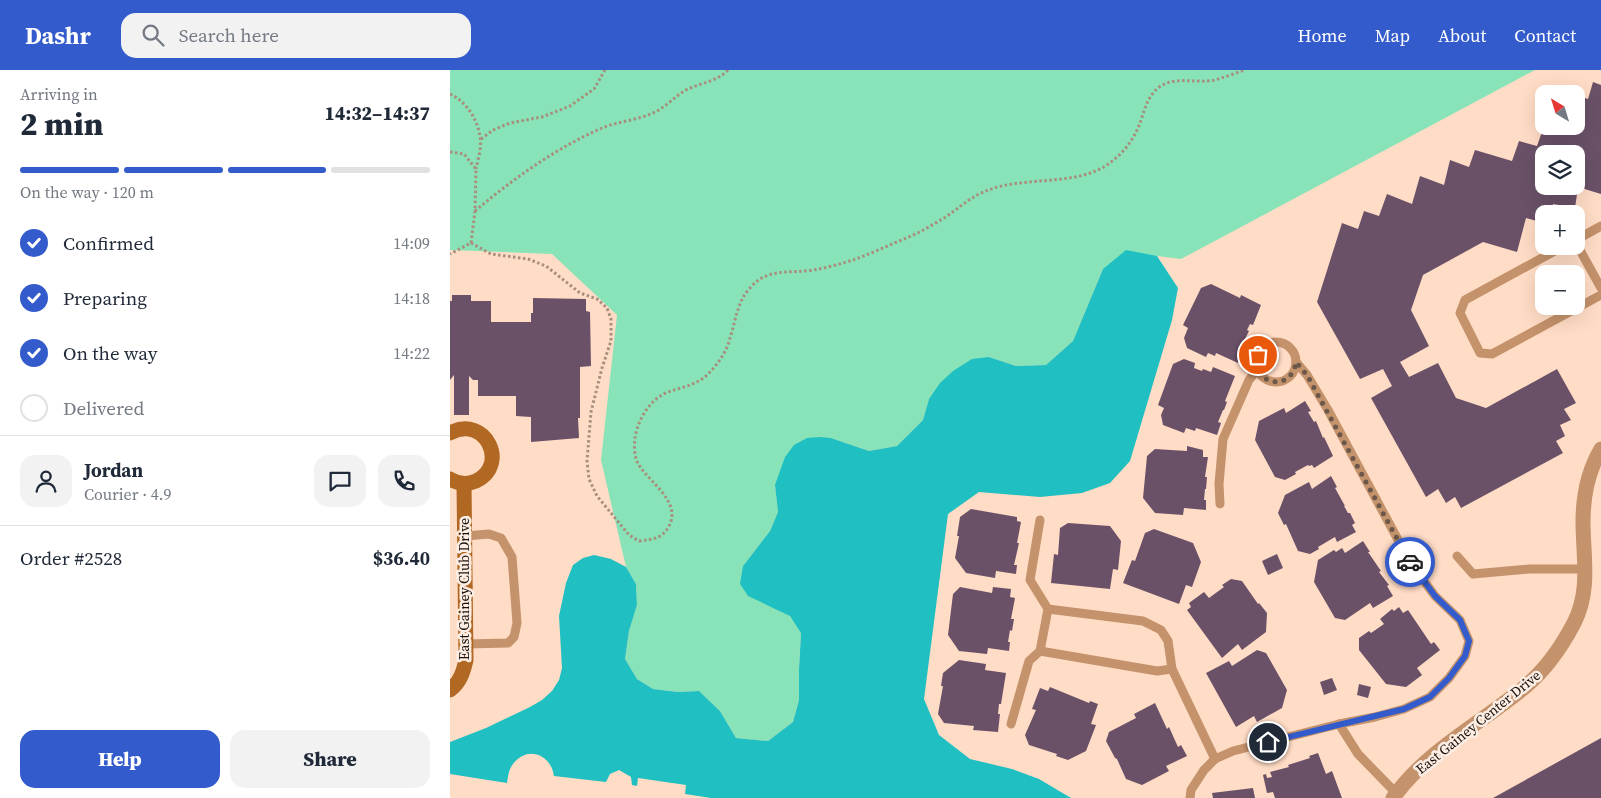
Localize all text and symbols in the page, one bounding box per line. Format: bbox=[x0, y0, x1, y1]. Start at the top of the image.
search box bbox=[121, 13, 471, 58]
text: Dashr bbox=[25, 19, 91, 52]
icon: search bbox=[139, 21, 167, 49]
text: Search here bbox=[179, 22, 279, 48]
text: Home bbox=[1298, 23, 1347, 48]
text: Map bbox=[1375, 23, 1410, 48]
text: About bbox=[1438, 23, 1486, 48]
text: Contact bbox=[1514, 23, 1576, 48]
text: Arriving in bbox=[20, 83, 98, 105]
north arrow bbox=[1535, 85, 1585, 135]
map controls bbox=[1535, 85, 1585, 315]
text: 14:32–14:37 bbox=[325, 100, 430, 126]
text: 2 min bbox=[20, 102, 103, 146]
button: layers bbox=[1535, 145, 1585, 195]
text: On the way · 120 m bbox=[20, 181, 154, 203]
button: + bbox=[1535, 205, 1585, 255]
icon: check bbox=[20, 229, 48, 257]
text: Confirmed bbox=[63, 230, 154, 256]
text: 14:09 bbox=[393, 232, 430, 254]
button: − bbox=[1535, 265, 1585, 315]
icon: check bbox=[20, 284, 48, 312]
text: Preparing bbox=[63, 285, 147, 311]
text: 14:18 bbox=[393, 287, 430, 309]
pin bbox=[1237, 334, 1279, 376]
icon: check bbox=[20, 339, 48, 367]
text: On the way bbox=[63, 340, 158, 366]
icon: bag bbox=[1244, 341, 1272, 369]
text: 14:22 bbox=[393, 342, 430, 364]
text: Delivered bbox=[63, 395, 144, 421]
button: person bbox=[20, 455, 72, 507]
button: chat bbox=[314, 455, 366, 507]
button: phone bbox=[378, 455, 430, 507]
text: Jordan bbox=[84, 457, 143, 483]
text: Courier · 4.9 bbox=[84, 483, 172, 505]
street label: East Gainey Club Drive bbox=[454, 518, 474, 660]
courier bbox=[1385, 537, 1435, 587]
text: Order #2528 bbox=[20, 545, 122, 571]
text: $36.40 bbox=[373, 545, 430, 571]
icon: car bbox=[1396, 548, 1424, 576]
street label: East Gainey Center Drive bbox=[1411, 665, 1545, 779]
pin bbox=[1247, 721, 1289, 763]
icon: home bbox=[1254, 728, 1282, 756]
button: Help bbox=[20, 730, 220, 788]
button: Share bbox=[230, 730, 430, 788]

